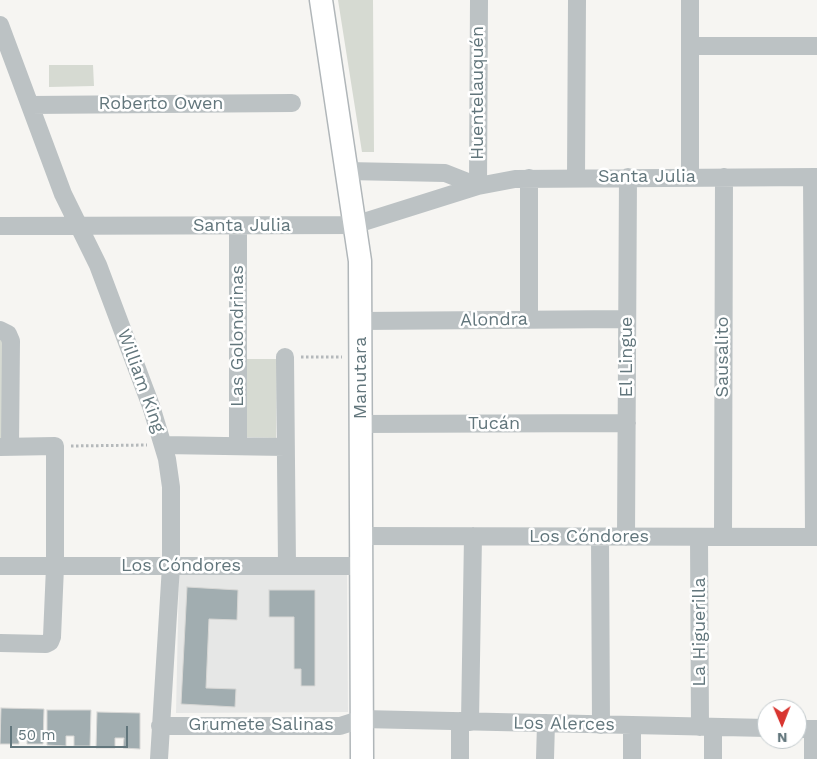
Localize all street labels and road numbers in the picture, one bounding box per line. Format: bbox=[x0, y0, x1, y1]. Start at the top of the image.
street label: Huentelauquén bbox=[467, 26, 489, 160]
street label: Roberto Owen bbox=[99, 93, 223, 115]
street label: Santa Julia bbox=[598, 166, 696, 188]
street label: Santa Julia bbox=[193, 215, 291, 237]
street label: Las Golondrinas bbox=[227, 265, 249, 407]
street label: Alondra bbox=[460, 309, 528, 331]
street label: El Lingue bbox=[616, 317, 638, 397]
street label: Sausalito bbox=[712, 317, 734, 397]
street label: William King bbox=[112, 326, 170, 436]
street label: Manutara bbox=[350, 337, 372, 419]
street label: Tucán bbox=[468, 413, 520, 435]
street label: Los Cóndores bbox=[529, 526, 649, 548]
street label: Los Cóndores bbox=[121, 555, 241, 577]
street label: La Higuerilla bbox=[689, 577, 711, 687]
street label: Los Alerces bbox=[513, 712, 615, 736]
street label: Grumete Salinas bbox=[188, 714, 334, 736]

